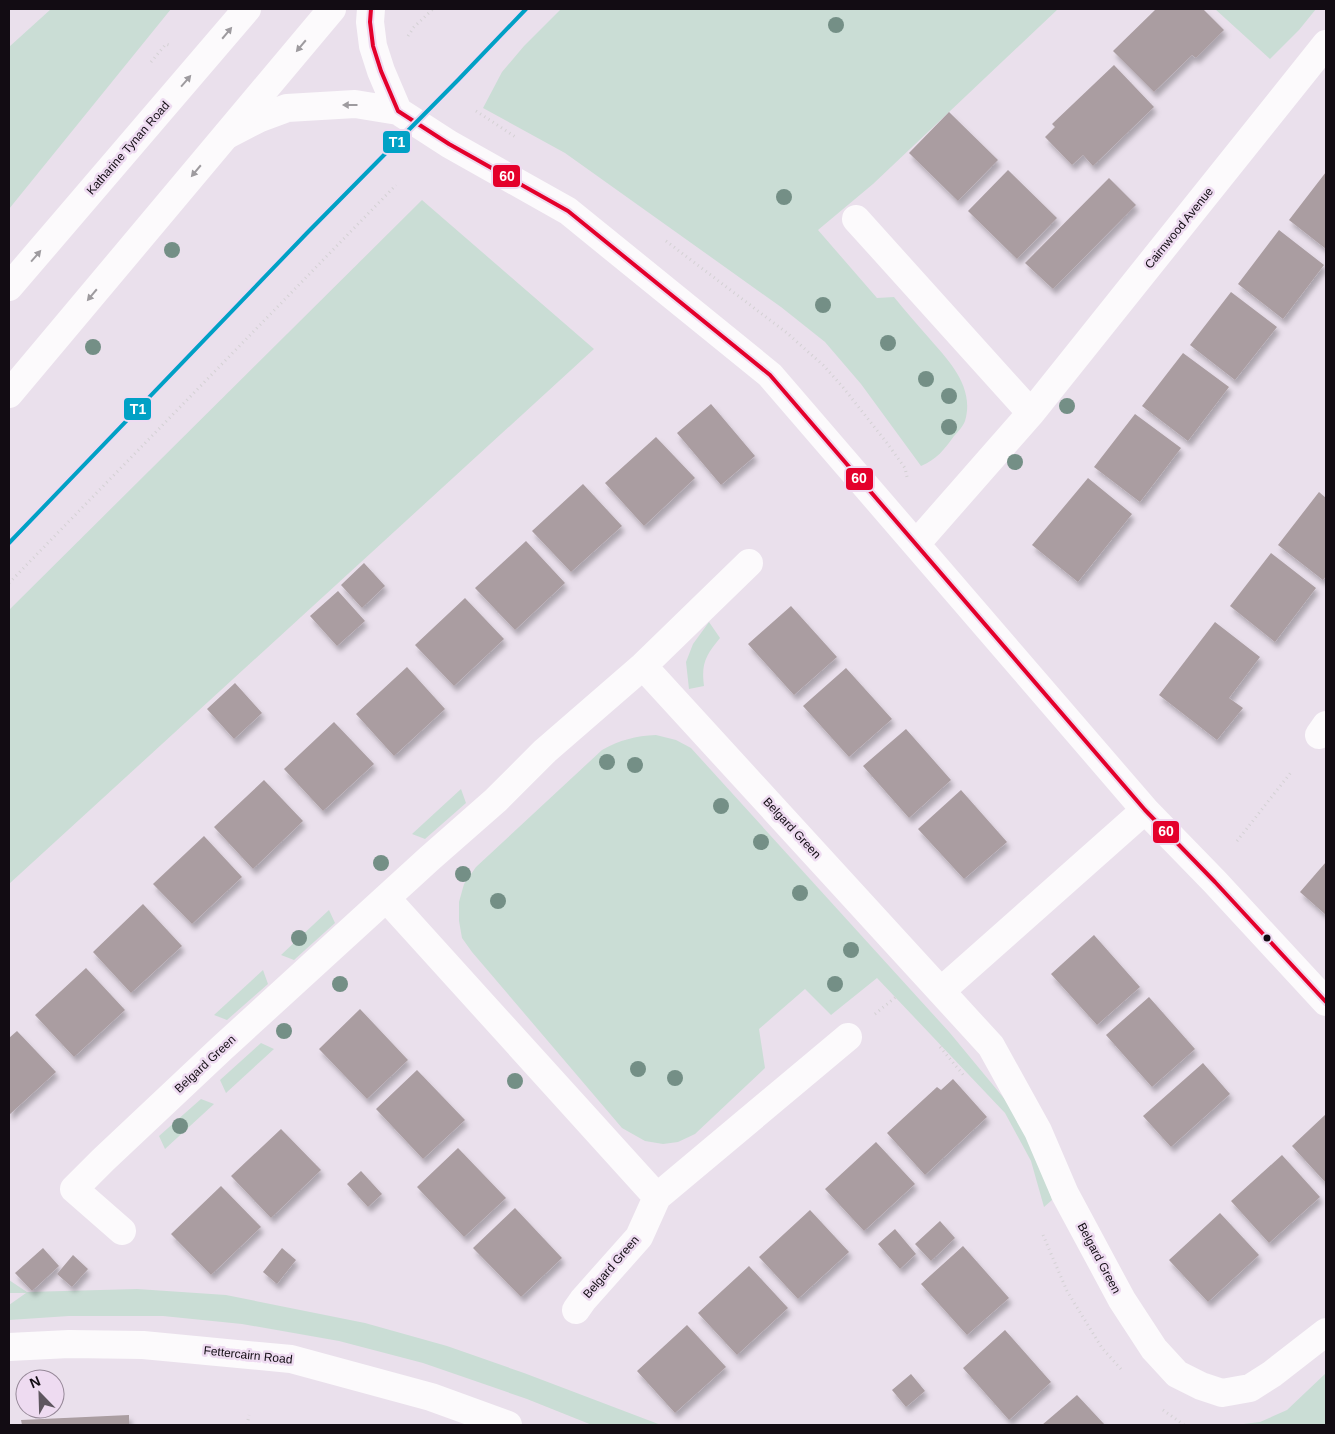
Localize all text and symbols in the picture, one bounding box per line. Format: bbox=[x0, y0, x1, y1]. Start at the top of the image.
one-way arrow bbox=[221, 27, 233, 39]
one-way arrow bbox=[295, 40, 306, 53]
one-way arrow bbox=[180, 75, 191, 88]
street label: Katharine Tynan Road bbox=[84, 98, 172, 198]
one-way arrow bbox=[342, 101, 358, 109]
line badge: T1 bbox=[382, 130, 411, 154]
text: T1 bbox=[389, 134, 405, 150]
one-way arrow bbox=[191, 164, 202, 177]
line badge: 60 bbox=[492, 164, 521, 188]
text: 60 bbox=[499, 168, 515, 184]
street label: Cairnwood Avenue bbox=[1142, 184, 1216, 271]
one-way arrow bbox=[30, 249, 41, 262]
one-way arrow bbox=[86, 289, 97, 302]
line badge: T1 bbox=[123, 397, 152, 421]
text: T1 bbox=[130, 401, 146, 417]
line badge: 60 bbox=[845, 467, 874, 491]
text: 60 bbox=[851, 470, 867, 486]
street label: Belgard Green bbox=[760, 795, 824, 861]
line badge: 60 bbox=[1152, 820, 1180, 844]
text: 60 bbox=[1158, 823, 1174, 839]
unlabelled marker bbox=[1262, 933, 1272, 943]
street label: Belgard Green bbox=[172, 1032, 238, 1096]
street label: Belgard Green bbox=[1074, 1220, 1124, 1296]
street label: Belgard Green bbox=[580, 1233, 642, 1301]
street label: Fettercairn Road bbox=[203, 1343, 293, 1367]
north arrow bbox=[15, 1369, 65, 1419]
text: N bbox=[27, 1373, 43, 1391]

